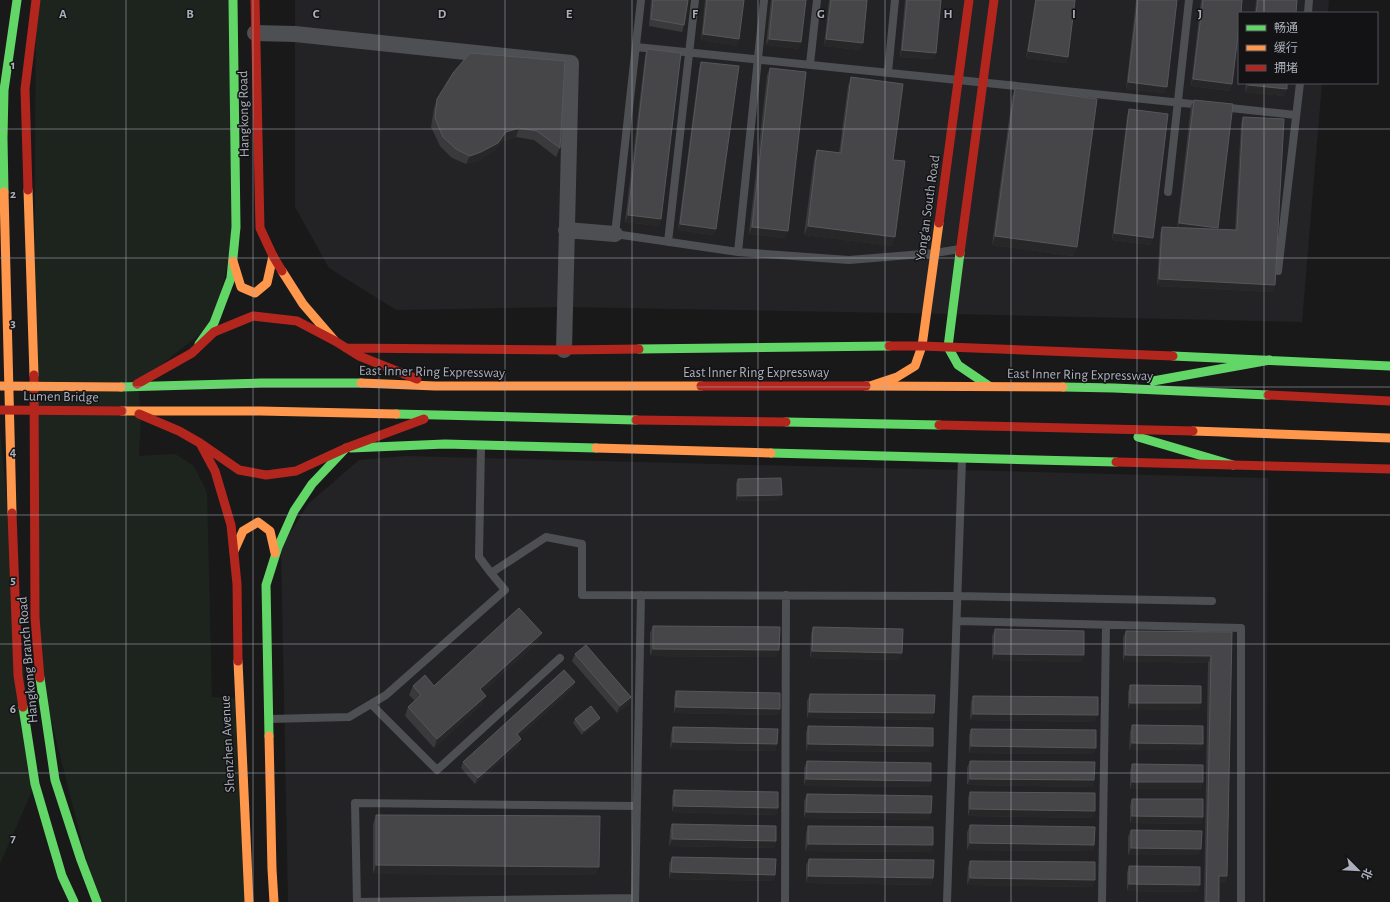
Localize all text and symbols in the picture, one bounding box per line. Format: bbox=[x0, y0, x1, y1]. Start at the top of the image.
text: A bbox=[59, 8, 67, 21]
text: B bbox=[186, 8, 194, 21]
text: C bbox=[313, 8, 320, 21]
text: D bbox=[438, 8, 447, 21]
text: E bbox=[566, 8, 573, 21]
text: F bbox=[692, 8, 699, 21]
text: G bbox=[817, 8, 825, 21]
text: H bbox=[943, 8, 953, 21]
text: I bbox=[1072, 8, 1076, 21]
text: J bbox=[1198, 8, 1202, 21]
legend bbox=[1238, 12, 1378, 84]
text: 畅通 bbox=[1274, 21, 1298, 34]
text: 缓行 bbox=[1274, 41, 1298, 54]
text: 1 bbox=[11, 59, 15, 72]
text: 拥堵 bbox=[1274, 62, 1298, 74]
street label: Hangkong Road bbox=[236, 70, 252, 157]
street label: Yong'an South Road bbox=[914, 154, 942, 262]
text: 2 bbox=[10, 188, 16, 201]
text: 3 bbox=[10, 317, 16, 330]
street label: East Inner Ring Expressway bbox=[359, 364, 505, 380]
street label: East Inner Ring Expressway bbox=[683, 366, 829, 380]
street label: East Inner Ring Expressway bbox=[1007, 367, 1153, 383]
street label: Lumen Bridge bbox=[23, 389, 99, 405]
text: 4 bbox=[10, 446, 17, 459]
text: 5 bbox=[10, 574, 16, 587]
street label: Hangkong Branch Road bbox=[15, 596, 41, 724]
street label: Shenzhen Avenue bbox=[218, 695, 238, 793]
text: 6 bbox=[10, 703, 16, 716]
text: 7 bbox=[10, 832, 16, 845]
north arrow bbox=[1338, 850, 1378, 890]
text: 北 bbox=[1359, 867, 1374, 881]

